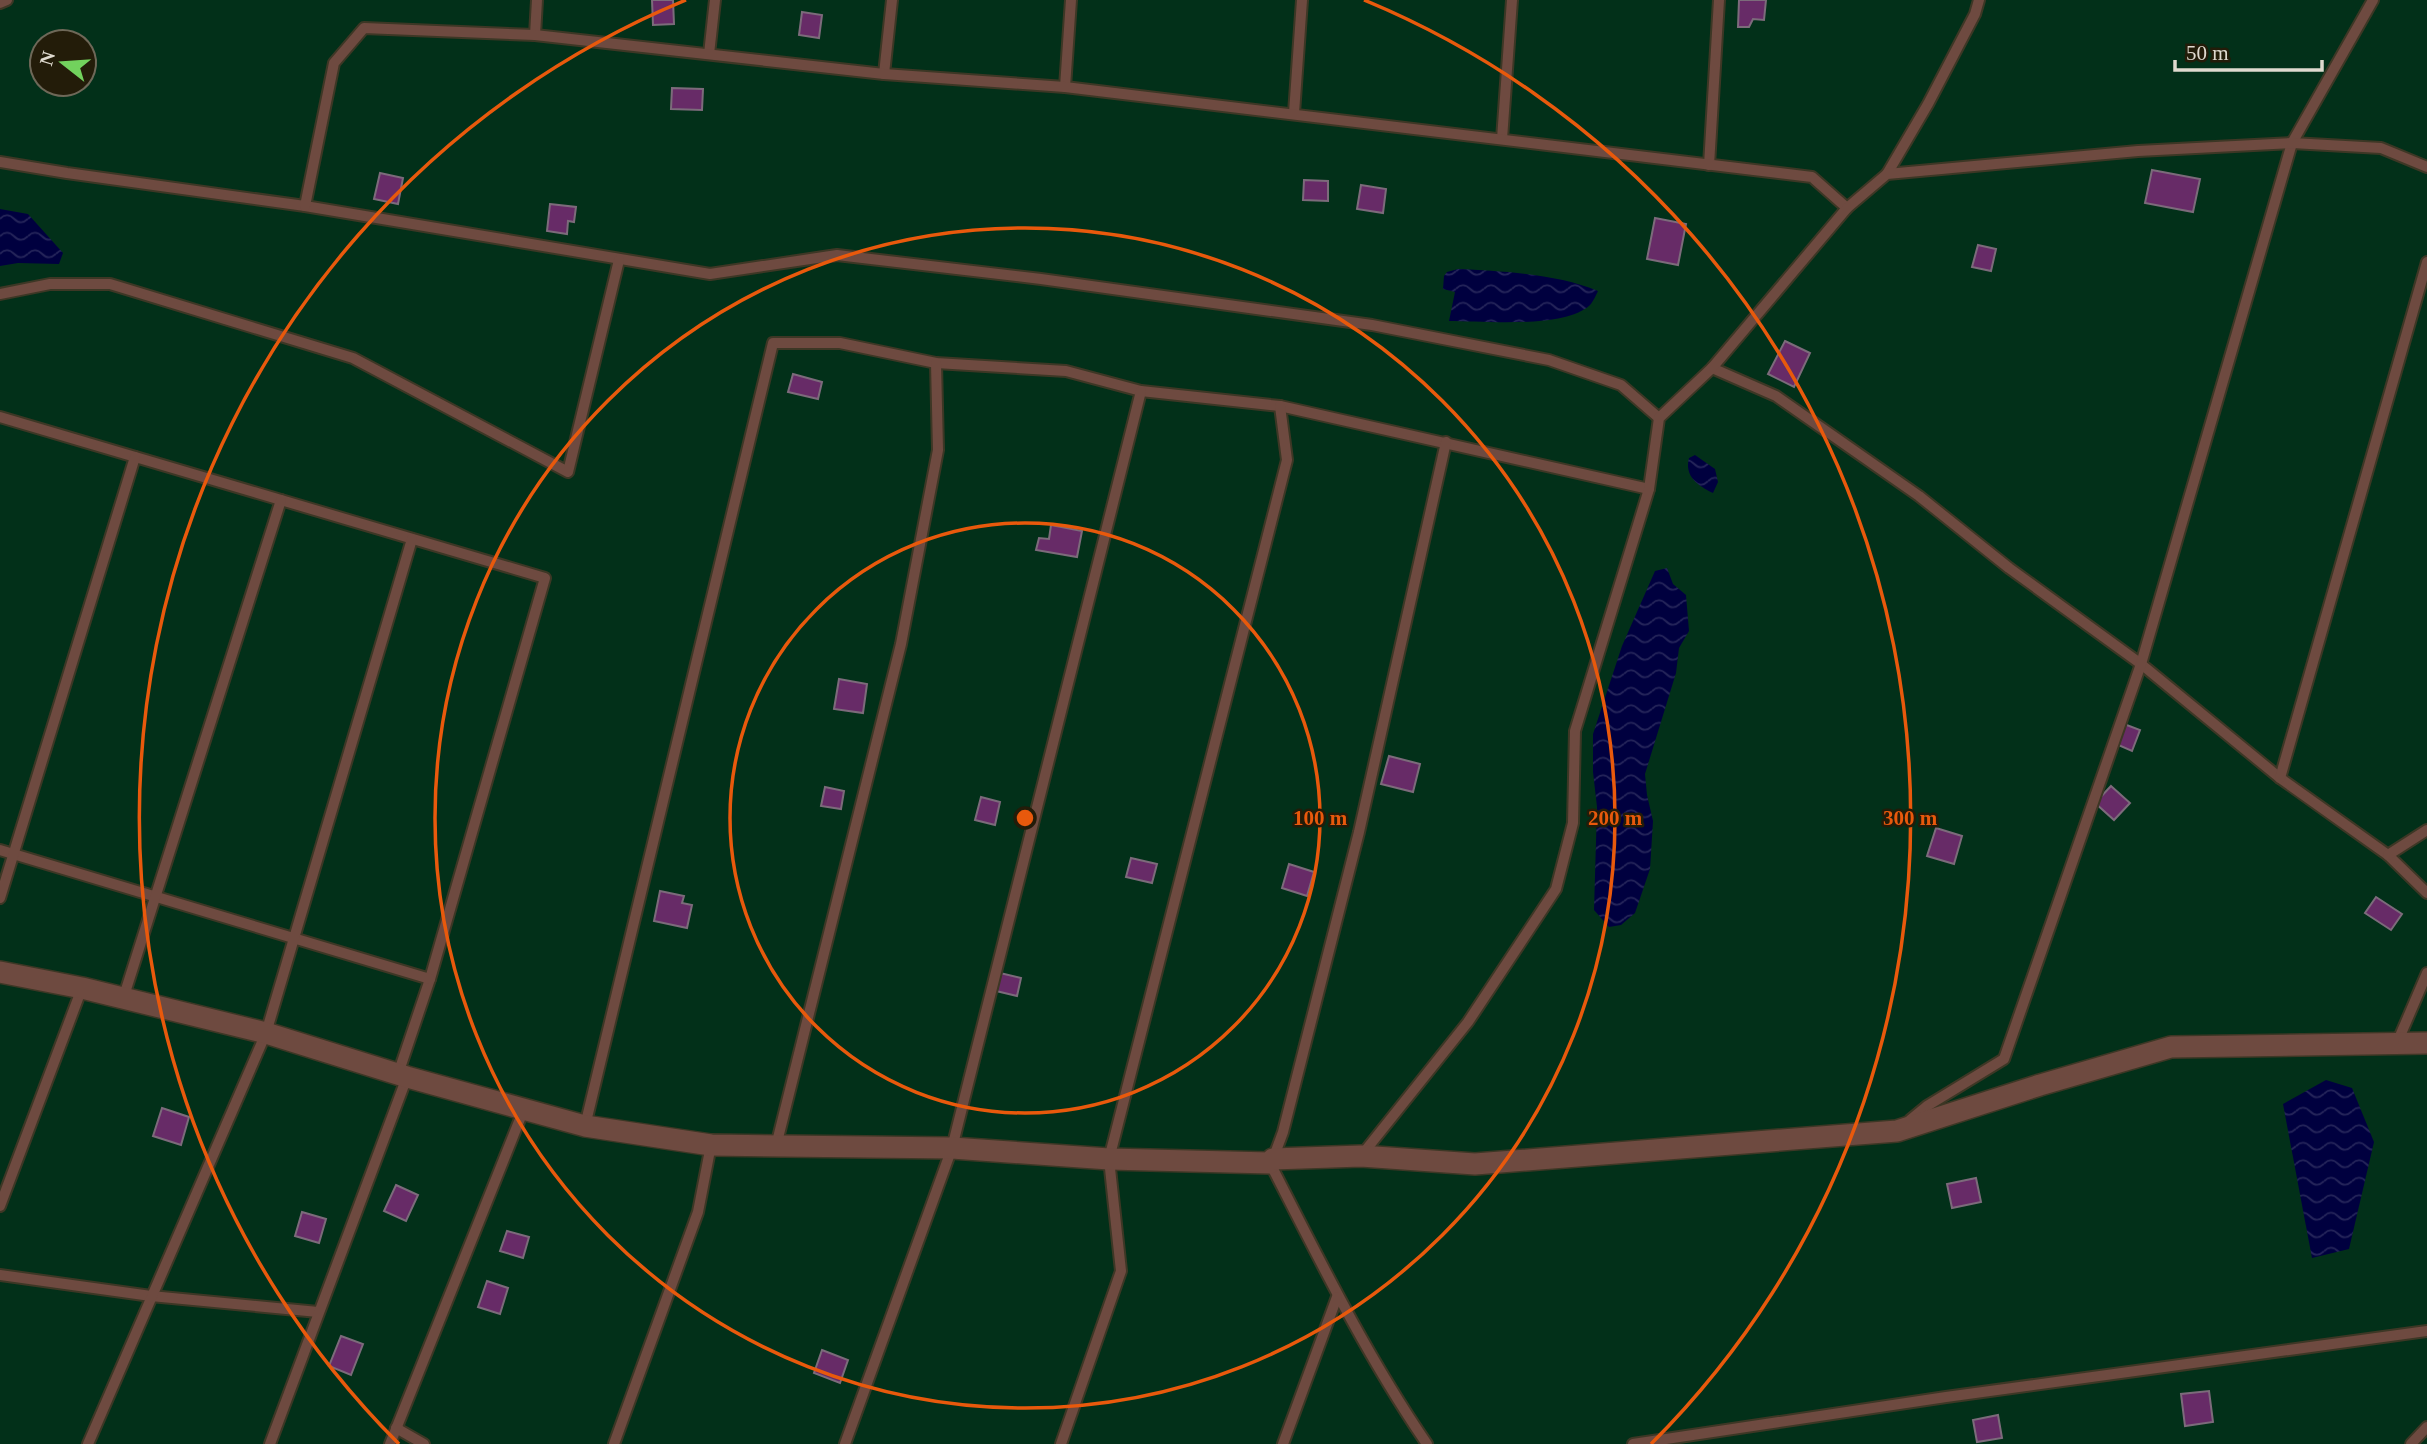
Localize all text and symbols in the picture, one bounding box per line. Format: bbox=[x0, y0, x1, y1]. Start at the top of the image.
north arrow bbox=[28, 28, 98, 98]
scale bar bbox=[2175, 28, 2322, 72]
text: 50 m bbox=[2186, 41, 2229, 65]
text: N bbox=[35, 48, 59, 68]
centre of rings bbox=[1013, 806, 1037, 830]
text: 100 m bbox=[1293, 806, 1348, 830]
text: 200 m bbox=[1588, 806, 1643, 830]
text: 300 m bbox=[1883, 806, 1938, 830]

